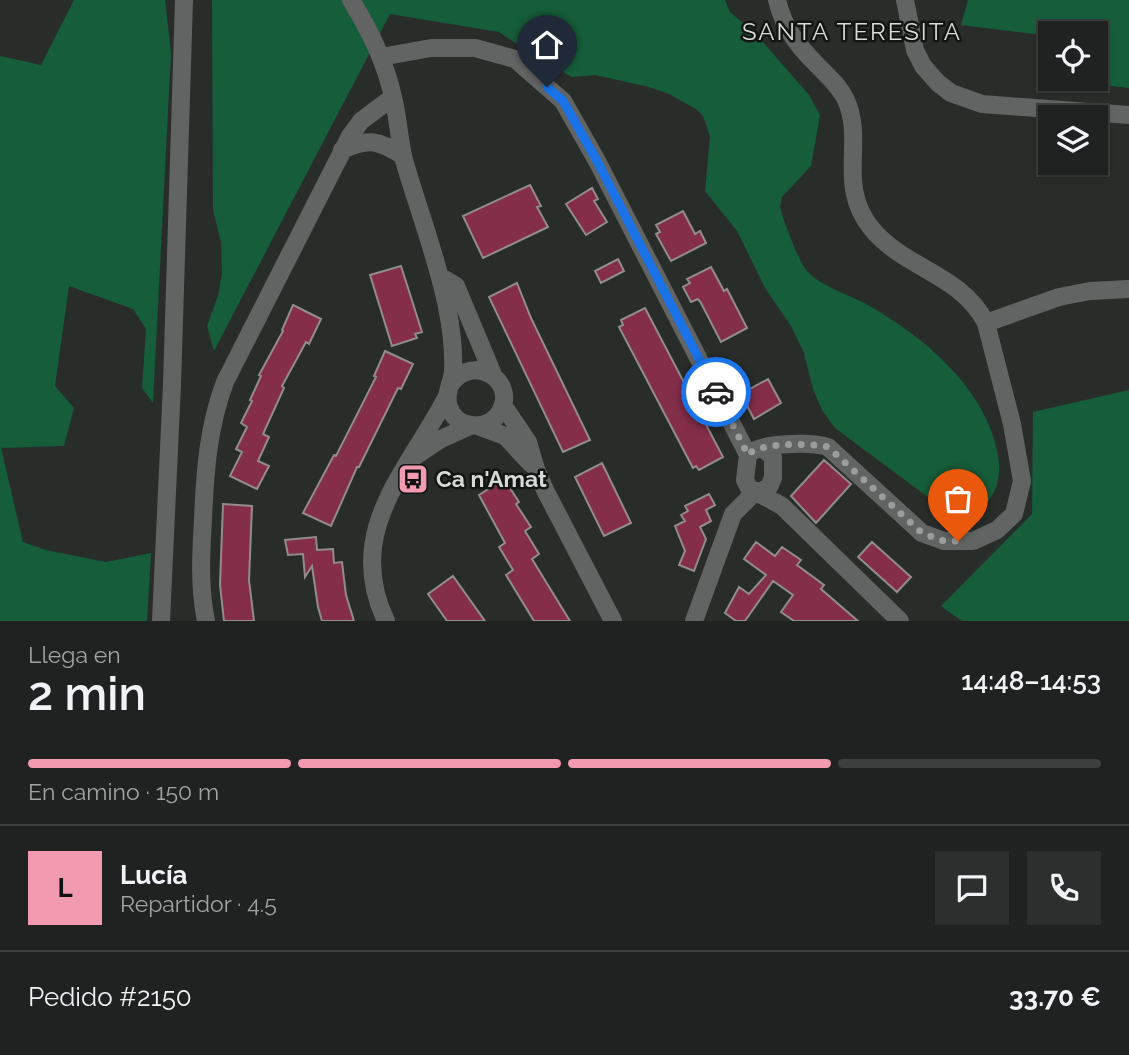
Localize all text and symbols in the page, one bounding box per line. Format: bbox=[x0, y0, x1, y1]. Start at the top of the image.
pin bbox=[517, 15, 577, 87]
district label: SANTA TERESITA bbox=[742, 17, 962, 46]
map controls bbox=[1038, 21, 1108, 175]
button: locate bbox=[1038, 21, 1108, 91]
icon: home bbox=[528, 26, 566, 64]
button: layers bbox=[1038, 105, 1108, 175]
courier bbox=[681, 357, 751, 427]
icon: car bbox=[697, 373, 735, 411]
bus stop icon: Ca n'Amat bbox=[396, 462, 430, 496]
place label: Ca n'Amat bbox=[436, 465, 547, 492]
pin bbox=[928, 469, 988, 541]
icon: bag bbox=[939, 480, 977, 518]
text: Llega en bbox=[28, 641, 121, 668]
text: 14:48–14:53 bbox=[961, 666, 1101, 696]
text: 2 min bbox=[28, 667, 146, 721]
text: En camino · 150 m bbox=[28, 778, 219, 805]
button: chat bbox=[935, 851, 1009, 925]
button: phone bbox=[1027, 851, 1101, 925]
text: Lucía bbox=[120, 860, 187, 890]
text: L bbox=[57, 873, 73, 903]
text: Repartidor · 4.5 bbox=[120, 890, 277, 917]
text: Pedido #2150 bbox=[28, 982, 192, 1012]
text: 33.70 € bbox=[1009, 982, 1101, 1012]

